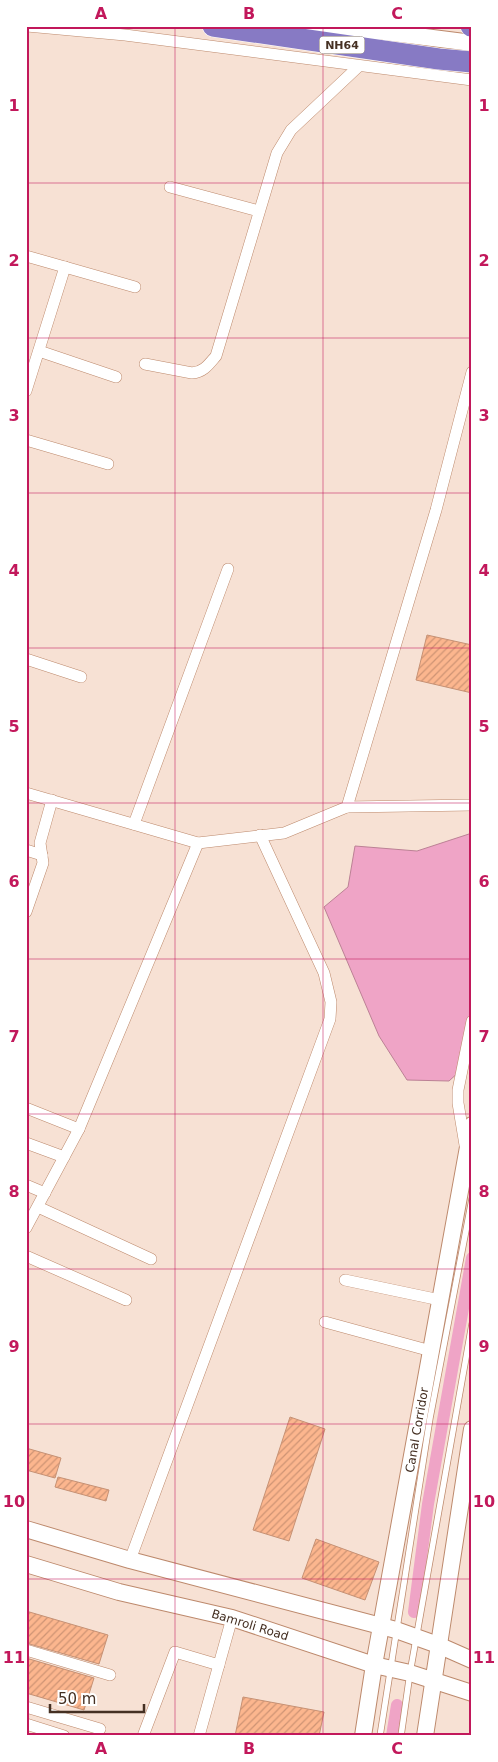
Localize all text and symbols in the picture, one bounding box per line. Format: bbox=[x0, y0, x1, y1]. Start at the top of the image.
text: A bbox=[95, 4, 108, 23]
text: B bbox=[243, 4, 255, 23]
text: C bbox=[391, 4, 403, 23]
road number: NH64 bbox=[320, 36, 364, 54]
text: 1 bbox=[8, 96, 20, 115]
text: 1 bbox=[478, 96, 490, 115]
text: 2 bbox=[8, 251, 20, 270]
text: 2 bbox=[478, 251, 490, 270]
text: 3 bbox=[8, 406, 20, 425]
text: 3 bbox=[478, 406, 490, 425]
text: 4 bbox=[8, 561, 20, 580]
text: 4 bbox=[478, 561, 490, 580]
text: 5 bbox=[8, 717, 20, 736]
text: 5 bbox=[478, 717, 490, 736]
text: 6 bbox=[8, 872, 20, 891]
text: 6 bbox=[478, 872, 490, 891]
text: 7 bbox=[8, 1027, 20, 1046]
text: 7 bbox=[478, 1027, 490, 1046]
text: 8 bbox=[8, 1182, 20, 1201]
text: 8 bbox=[478, 1182, 490, 1201]
text: 9 bbox=[8, 1337, 20, 1356]
text: 9 bbox=[478, 1337, 490, 1356]
street label: Canal Corridor bbox=[403, 1386, 431, 1474]
text: 10 bbox=[3, 1492, 25, 1511]
text: 10 bbox=[473, 1492, 495, 1511]
street label: Bamroli Road bbox=[210, 1607, 290, 1643]
text: 11 bbox=[3, 1648, 25, 1667]
text: 11 bbox=[473, 1648, 495, 1667]
scale bar bbox=[50, 1682, 144, 1714]
text: 50 m bbox=[58, 1690, 96, 1708]
text: A bbox=[95, 1739, 108, 1758]
text: B bbox=[243, 1739, 255, 1758]
text: C bbox=[391, 1739, 403, 1758]

